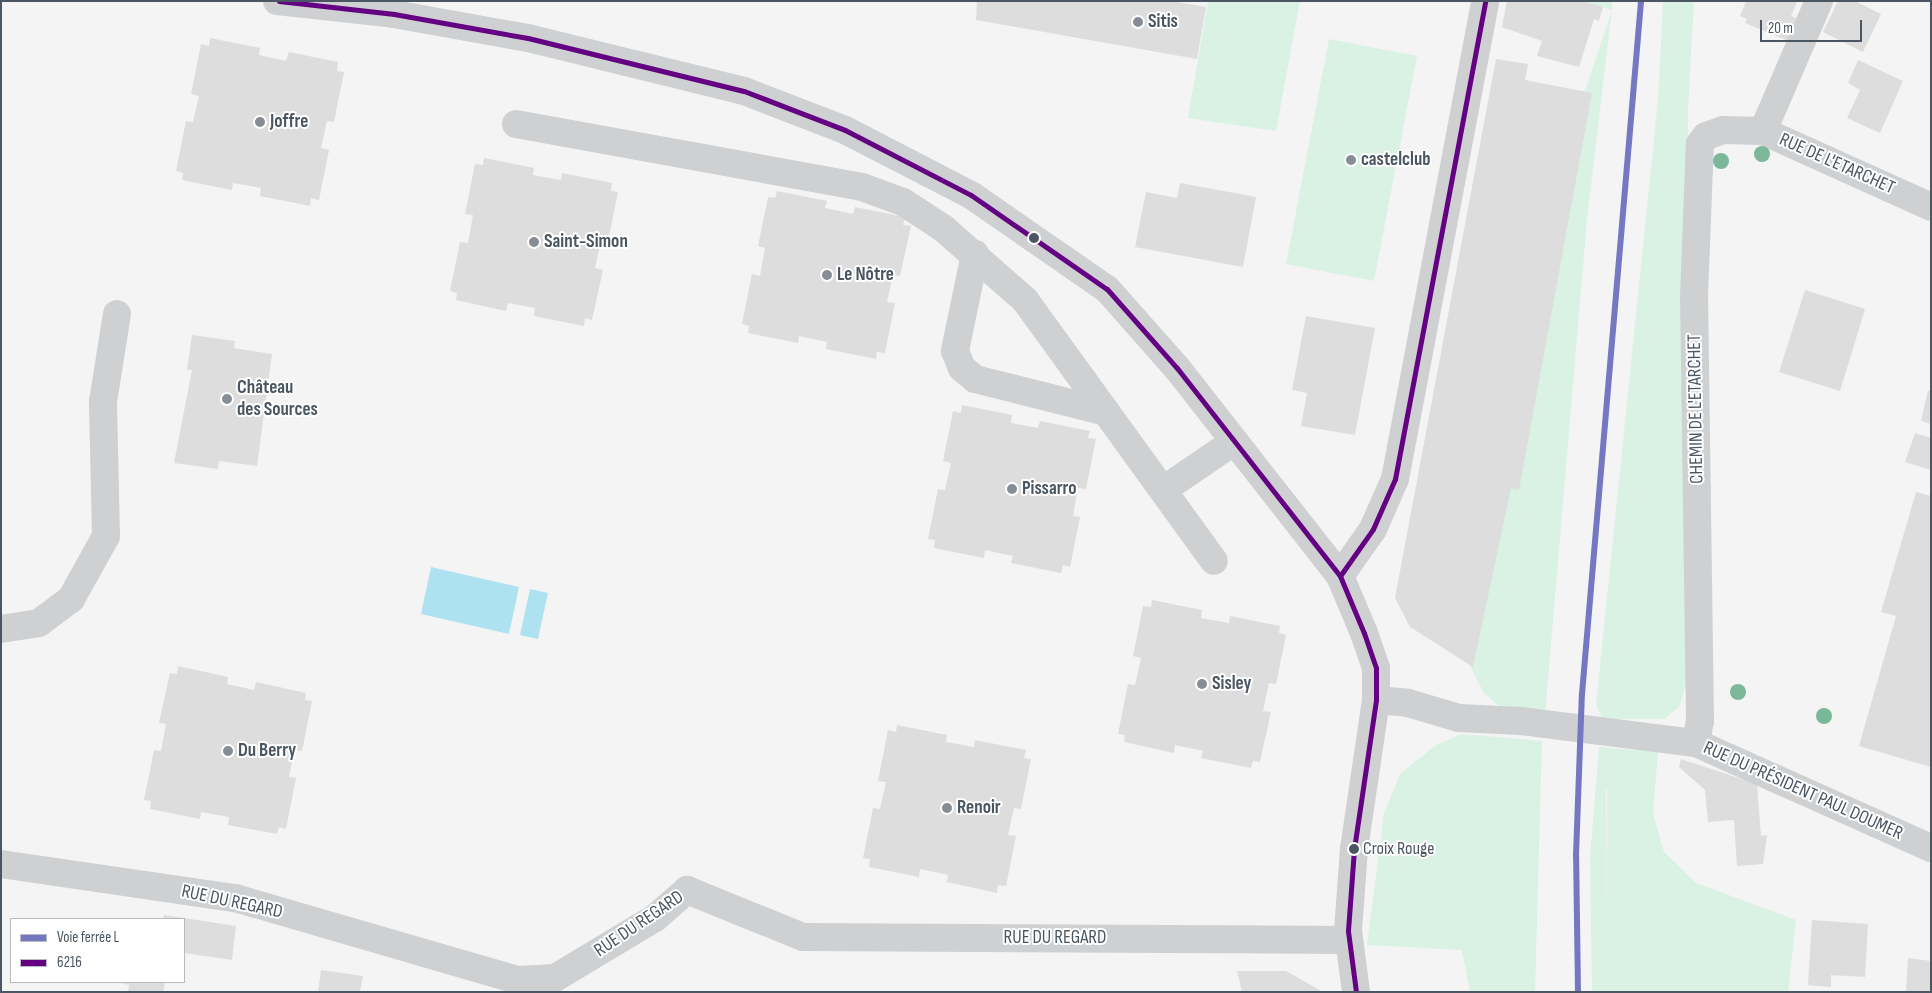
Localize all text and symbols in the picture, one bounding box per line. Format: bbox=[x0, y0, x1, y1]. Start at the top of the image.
scale bar bbox=[1762, 10, 1864, 42]
place label: Sitis bbox=[1148, 11, 1178, 33]
marker: Sitis bbox=[1132, 16, 1144, 28]
text: 20 m bbox=[1768, 19, 1793, 38]
place label: Joffre bbox=[270, 111, 308, 133]
marker: Joffre bbox=[254, 116, 266, 128]
street label: RUE DE L'ETARCHET bbox=[1776, 128, 1898, 200]
place label: castelclub bbox=[1361, 149, 1430, 171]
marker: castelclub bbox=[1345, 154, 1357, 166]
place label: Saint-Simon bbox=[544, 231, 628, 253]
unlabelled marker bbox=[1029, 233, 1039, 243]
marker: Saint-Simon bbox=[528, 236, 540, 248]
place label: Le Nôtre bbox=[837, 264, 894, 286]
marker: Le Nôtre bbox=[821, 269, 833, 281]
street label: CHEMIN DE L'ETARCHET bbox=[1683, 334, 1709, 484]
place label: Château des Sources bbox=[237, 377, 318, 421]
marker: Château des Sources bbox=[221, 393, 233, 405]
place label: Pissarro bbox=[1022, 478, 1076, 500]
marker: Pissarro bbox=[1006, 483, 1018, 495]
place label: Sisley bbox=[1212, 673, 1251, 695]
marker: Sisley bbox=[1196, 678, 1208, 690]
street label: RUE DU PRÉSIDENT PAUL DOUMER bbox=[1700, 737, 1906, 845]
place label: Du Berry bbox=[238, 740, 296, 762]
marker: Du Berry bbox=[222, 745, 234, 757]
place label: Renoir bbox=[957, 797, 1001, 819]
marker: Renoir bbox=[941, 802, 953, 814]
place label: Croix Rouge bbox=[1363, 838, 1434, 860]
marker: Croix Rouge bbox=[1349, 844, 1359, 854]
street label: RUE DU REGARD bbox=[179, 880, 285, 924]
street label: RUE DU REGARD bbox=[590, 886, 688, 962]
legend bbox=[10, 918, 185, 983]
street label: RUE DU REGARD bbox=[1004, 927, 1106, 949]
text: Voie ferrée L bbox=[57, 928, 119, 947]
text: 6216 bbox=[57, 953, 82, 972]

